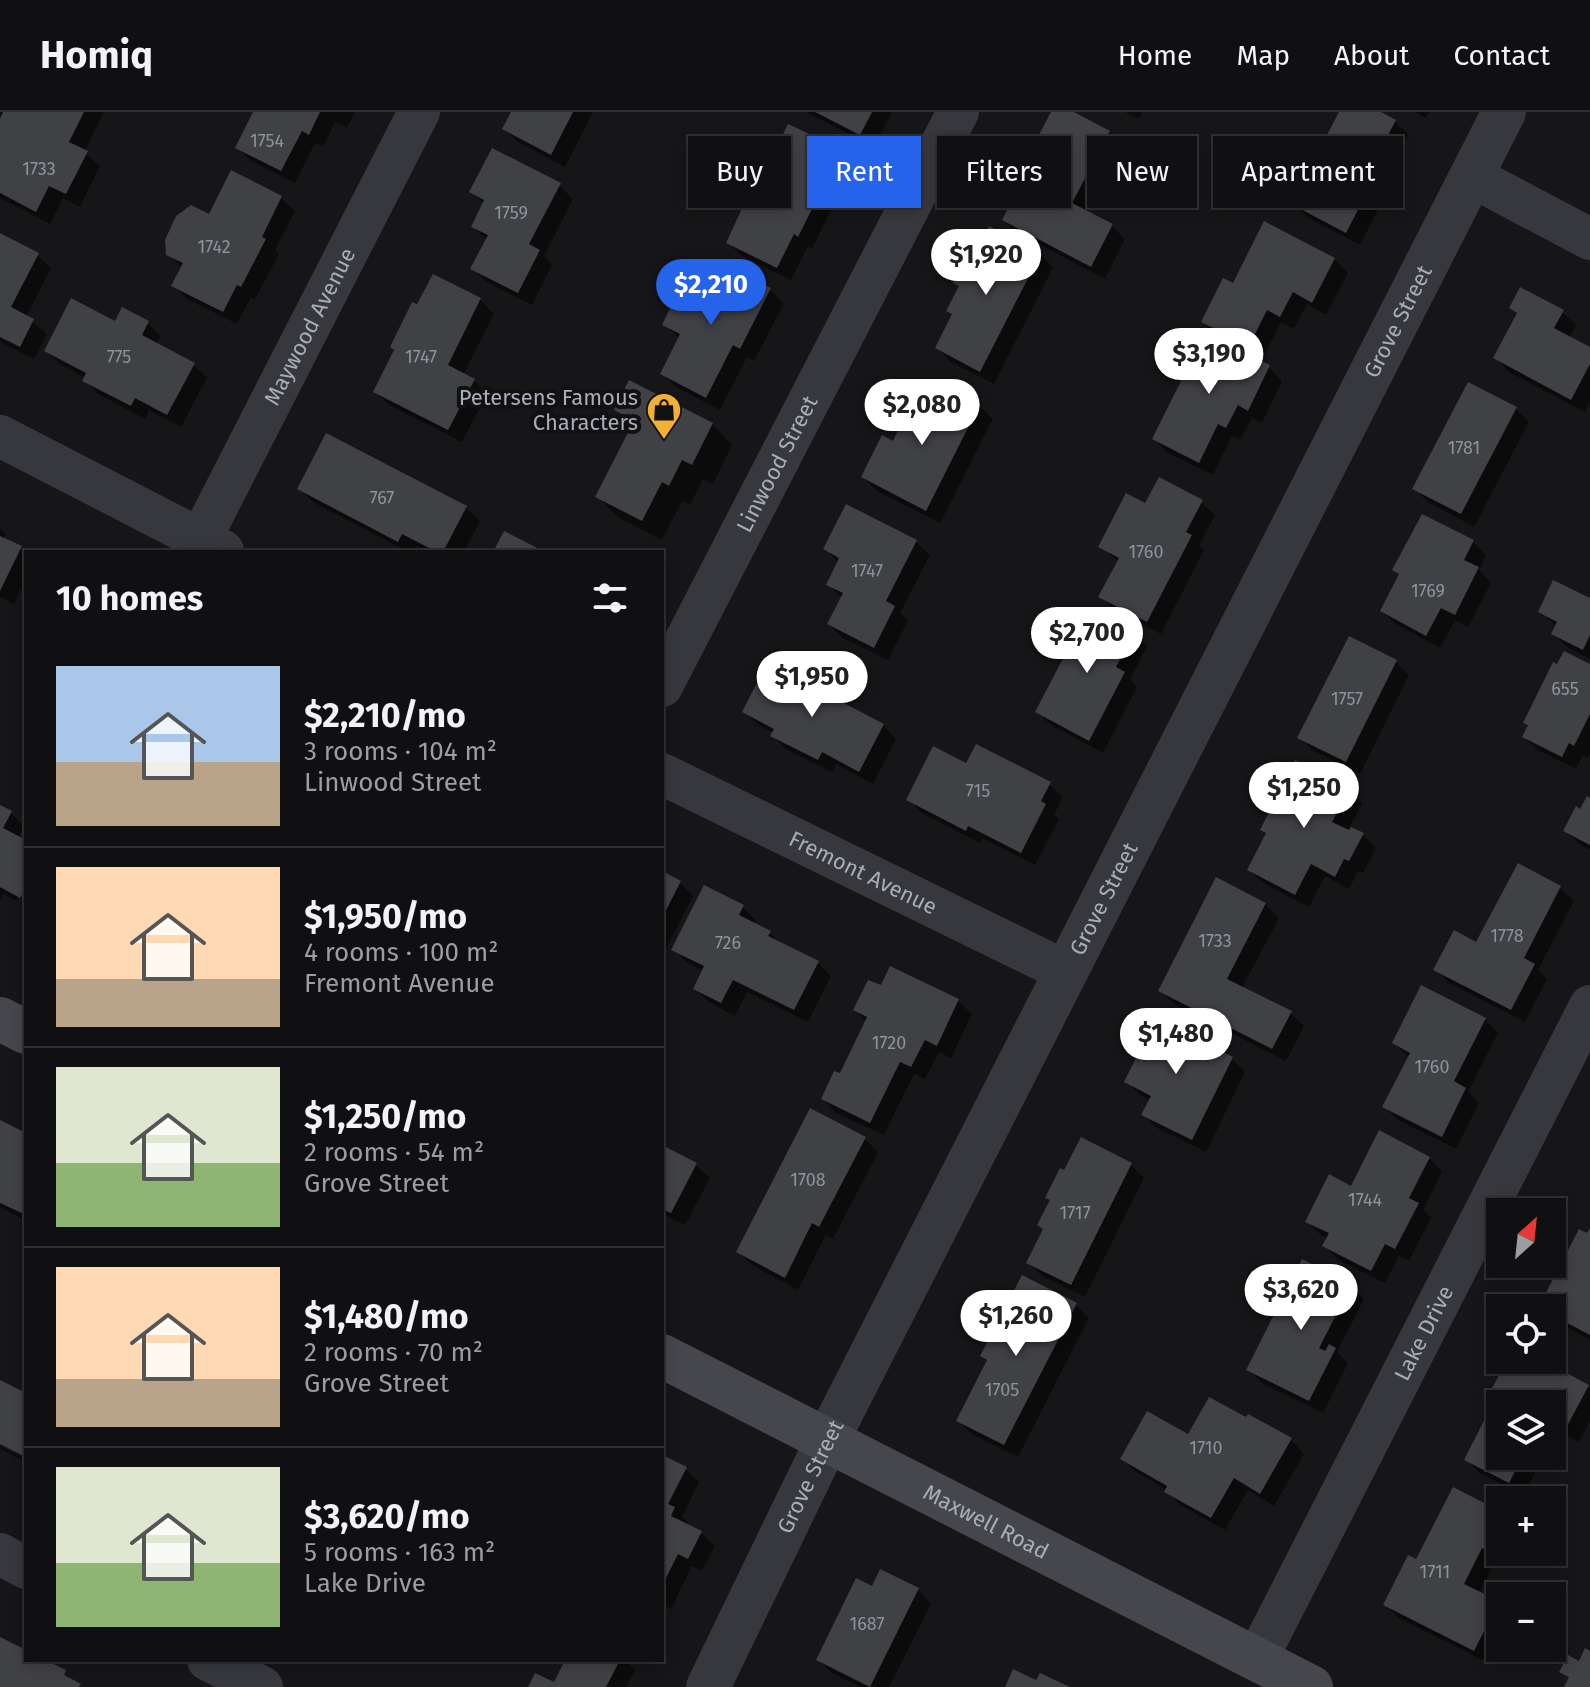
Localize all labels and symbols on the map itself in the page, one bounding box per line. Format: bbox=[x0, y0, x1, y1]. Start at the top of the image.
house number: 1754 bbox=[250, 130, 284, 152]
house number: 1733 bbox=[22, 158, 56, 180]
house number: 1759 bbox=[494, 202, 528, 224]
pin: $1,920 bbox=[921, 229, 1051, 297]
house number: 1742 bbox=[197, 236, 231, 258]
street label: Maywood Avenue bbox=[258, 243, 361, 410]
pin: $2,210 bbox=[646, 259, 776, 327]
street label: Grove Street bbox=[1358, 260, 1437, 382]
pin: $3,190 bbox=[1144, 328, 1274, 396]
house number: 775 bbox=[107, 346, 131, 368]
house number: 1747 bbox=[405, 346, 437, 368]
pin: $2,080 bbox=[857, 379, 987, 447]
place label: Petersens Famous Characters bbox=[459, 384, 638, 436]
shop icon: Petersens Famous Characters bbox=[645, 391, 683, 441]
street label: Linwood Street bbox=[730, 391, 823, 537]
house number: 1781 bbox=[1448, 437, 1480, 459]
house number: 767 bbox=[370, 487, 394, 509]
house number: 1760 bbox=[1128, 541, 1164, 563]
house number: 1747 bbox=[851, 560, 883, 582]
house number: 1769 bbox=[1411, 580, 1445, 602]
pin: $2,700 bbox=[1022, 607, 1152, 675]
pin: $1,950 bbox=[747, 651, 877, 719]
house number: 655 bbox=[1551, 678, 1579, 700]
house number: 1757 bbox=[1331, 688, 1363, 710]
pin: $1,250 bbox=[1239, 762, 1369, 830]
house number: 715 bbox=[966, 780, 990, 802]
street label: Fremont Avenue bbox=[785, 825, 942, 920]
street label: Grove Street bbox=[1063, 838, 1143, 959]
house number: 1778 bbox=[1490, 925, 1524, 947]
house number: 1733 bbox=[1198, 930, 1232, 952]
house number: 726 bbox=[715, 932, 741, 954]
pin: $1,480 bbox=[1111, 1008, 1241, 1076]
house number: 1720 bbox=[872, 1032, 906, 1054]
house number: 1760 bbox=[1414, 1056, 1450, 1078]
house number: 1708 bbox=[790, 1169, 826, 1191]
house number: 1744 bbox=[1348, 1189, 1383, 1211]
north arrow bbox=[1486, 1198, 1566, 1278]
house number: 1717 bbox=[1059, 1202, 1091, 1224]
pin: $3,620 bbox=[1236, 1264, 1366, 1332]
street label: Lake Drive bbox=[1388, 1281, 1459, 1385]
pin: $1,260 bbox=[951, 1290, 1081, 1358]
house number: 1705 bbox=[985, 1379, 1019, 1401]
street label: Grove Street bbox=[771, 1415, 849, 1538]
house number: 1710 bbox=[1189, 1437, 1223, 1459]
street label: Maxwell Road bbox=[919, 1478, 1053, 1565]
house number: 1711 bbox=[1420, 1561, 1450, 1583]
house number: 1687 bbox=[849, 1613, 885, 1635]

